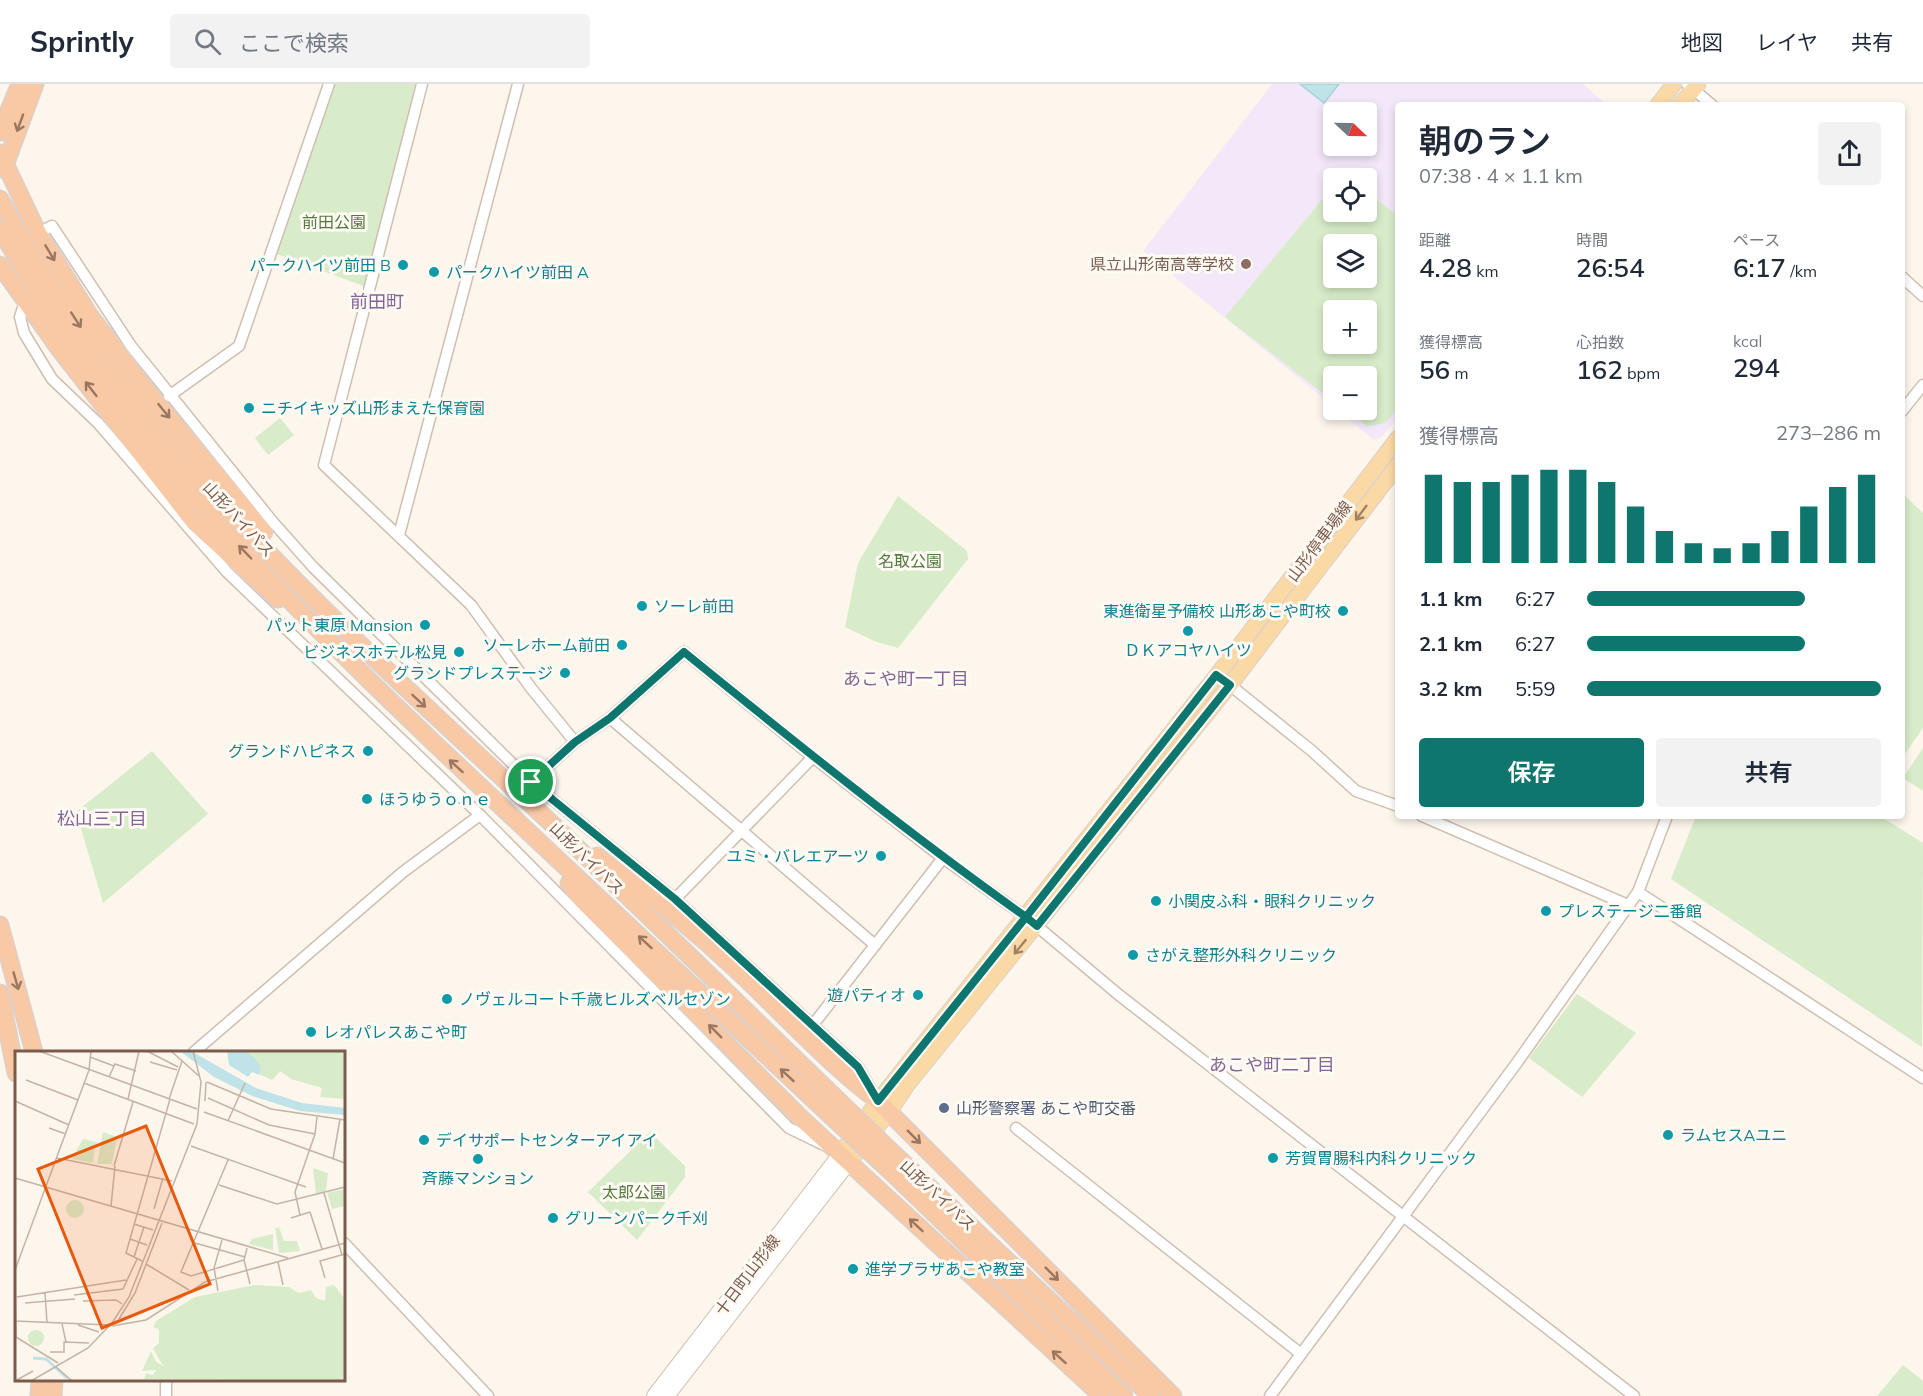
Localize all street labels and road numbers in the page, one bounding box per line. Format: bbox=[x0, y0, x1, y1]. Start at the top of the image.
street label: 山形バイパス bbox=[199, 477, 279, 561]
street label: 山形停車場線 bbox=[1282, 497, 1356, 585]
street label: 山形バイパス bbox=[546, 818, 628, 898]
street label: 山形バイパス bbox=[896, 1155, 980, 1235]
street label: 十日町山形線 bbox=[710, 1231, 784, 1319]

